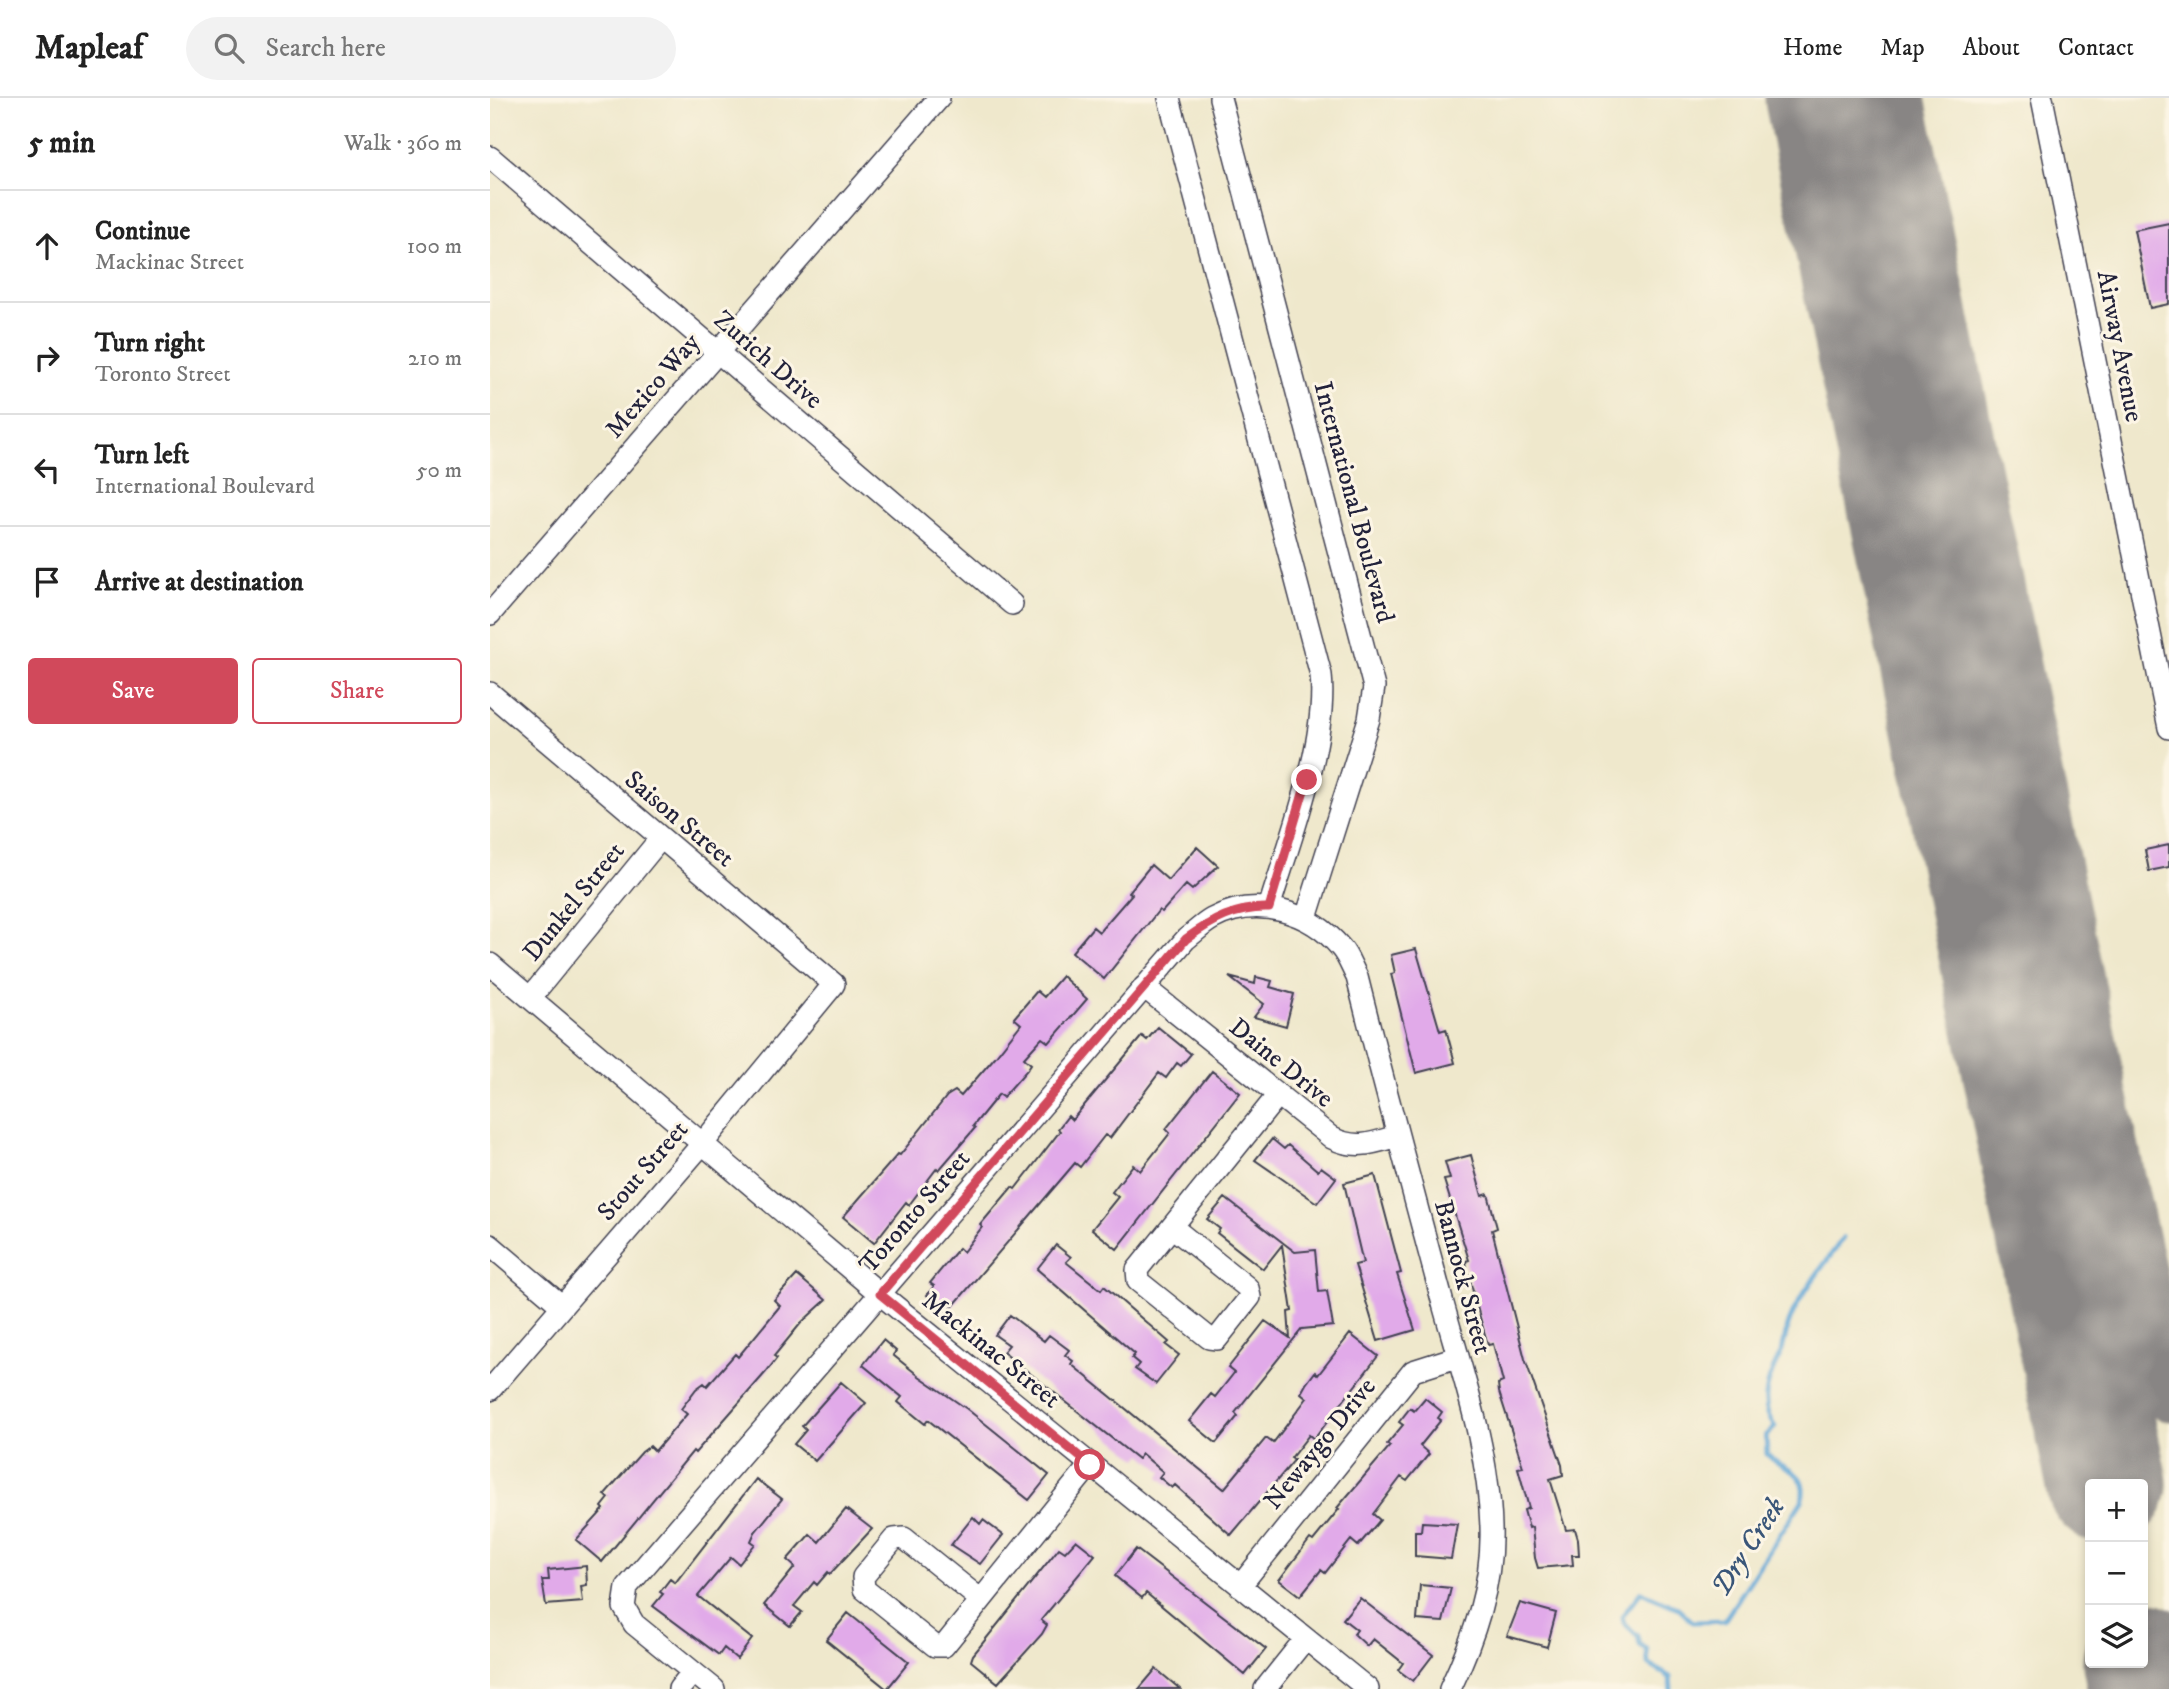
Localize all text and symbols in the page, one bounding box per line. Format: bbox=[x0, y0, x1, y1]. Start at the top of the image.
search box bbox=[186, 17, 676, 80]
text: Mapleaf bbox=[35, 28, 144, 69]
icon: search bbox=[210, 29, 248, 67]
text: Search here bbox=[266, 32, 386, 65]
text: Home bbox=[1783, 33, 1842, 63]
text: Map bbox=[1880, 33, 1925, 63]
text: About bbox=[1963, 33, 2020, 63]
text: Contact bbox=[2058, 33, 2134, 63]
text: 5 min bbox=[28, 125, 95, 162]
text: Walk · 360 m bbox=[344, 129, 462, 158]
text: Continue bbox=[95, 215, 190, 248]
icon: ahead bbox=[28, 227, 66, 265]
text: 100 m bbox=[407, 232, 462, 261]
text: Mackinac Street bbox=[95, 248, 244, 277]
street label: Airway Avenue bbox=[2089, 268, 2150, 425]
street label: Zurich Drive bbox=[707, 304, 829, 417]
street label: Mexico Way bbox=[599, 326, 708, 445]
text: Turn right bbox=[95, 327, 205, 360]
icon: right bbox=[28, 339, 66, 377]
text: 210 m bbox=[408, 344, 462, 373]
text: Toronto Street bbox=[95, 360, 231, 389]
street label: International Boulevard bbox=[1305, 378, 1402, 627]
text: Turn left bbox=[95, 439, 189, 472]
icon: left bbox=[28, 451, 66, 489]
text: 50 m bbox=[416, 456, 462, 485]
text: International Boulevard bbox=[95, 472, 315, 501]
icon: arrive bbox=[28, 563, 66, 601]
text: Arrive at destination bbox=[95, 566, 304, 599]
button: Save bbox=[28, 658, 238, 724]
button: Share bbox=[252, 658, 462, 724]
street label: Saison Street bbox=[617, 764, 741, 875]
route end bbox=[1291, 764, 1322, 795]
street label: Dunkel Street bbox=[516, 836, 632, 968]
street label: Daine Drive bbox=[1222, 1011, 1340, 1115]
street label: Stout Street bbox=[590, 1114, 696, 1228]
street label: Toronto Street bbox=[852, 1143, 978, 1281]
street label: Bannock Street bbox=[1426, 1197, 1499, 1358]
street label: Mackinac Street bbox=[915, 1284, 1067, 1416]
street label: Newaygo Drive bbox=[1257, 1371, 1383, 1517]
route start bbox=[1074, 1449, 1105, 1480]
map controls bbox=[2085, 1479, 2148, 1668]
button: + bbox=[2085, 1479, 2148, 1542]
water label: Dry Creek bbox=[1704, 1491, 1793, 1603]
button: − bbox=[2085, 1542, 2148, 1605]
button: layers bbox=[2085, 1605, 2148, 1668]

